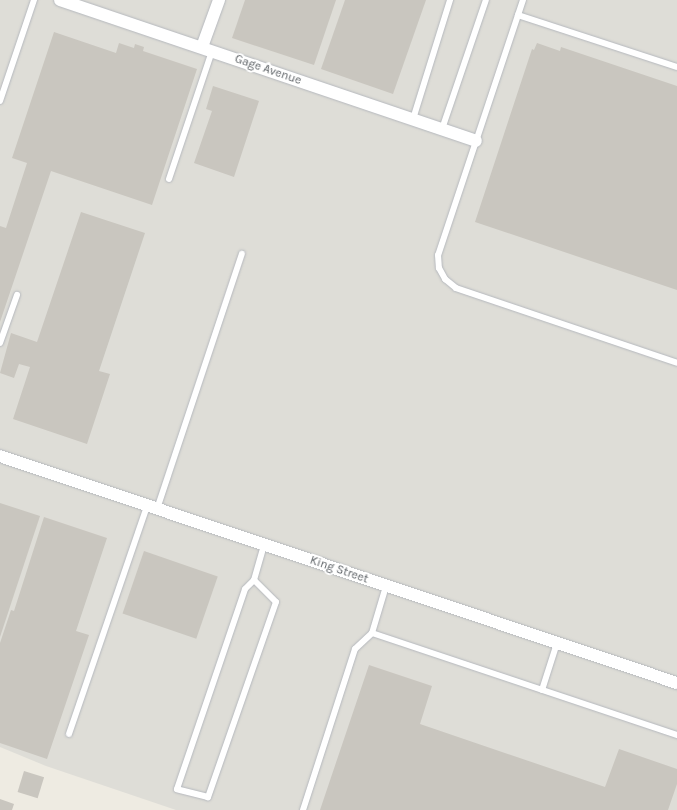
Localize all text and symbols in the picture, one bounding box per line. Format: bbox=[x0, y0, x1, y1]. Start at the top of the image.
street label: Gage Avenue bbox=[233, 52, 303, 88]
street label: King Street bbox=[308, 553, 370, 587]

